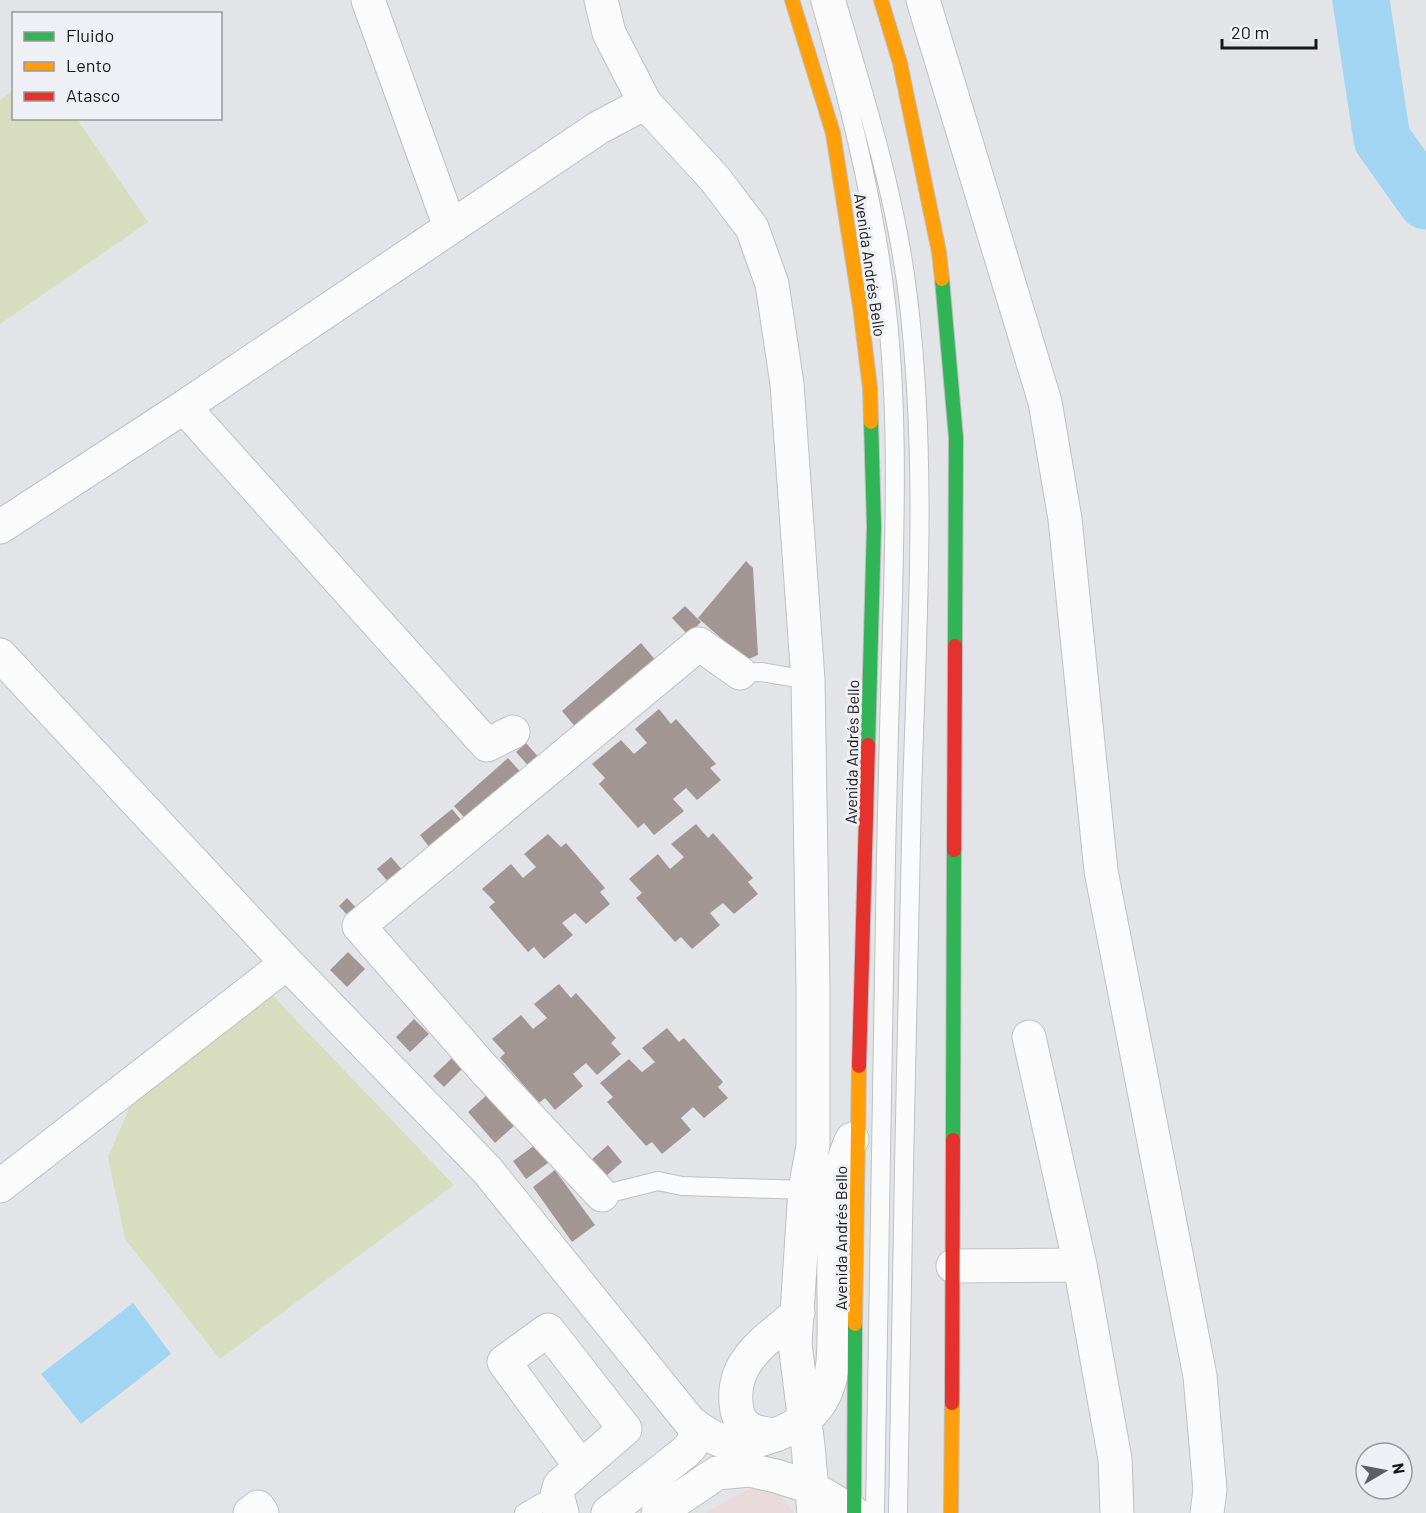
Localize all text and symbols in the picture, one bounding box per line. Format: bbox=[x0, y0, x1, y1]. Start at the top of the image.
legend bbox=[12, 12, 222, 120]
scale bar bbox=[1222, 12, 1316, 50]
text: 20 m bbox=[1231, 21, 1269, 43]
text: Fluido bbox=[66, 24, 114, 46]
text: Lento bbox=[66, 54, 112, 76]
text: Atasco bbox=[66, 84, 120, 106]
street label: Avenida Andrés Bello bbox=[851, 192, 890, 338]
street label: Avenida Andrés Bello bbox=[841, 680, 862, 824]
street label: Avenida Andrés Bello bbox=[831, 1166, 850, 1310]
north arrow bbox=[1354, 1441, 1414, 1501]
text: N bbox=[1389, 1461, 1410, 1475]

